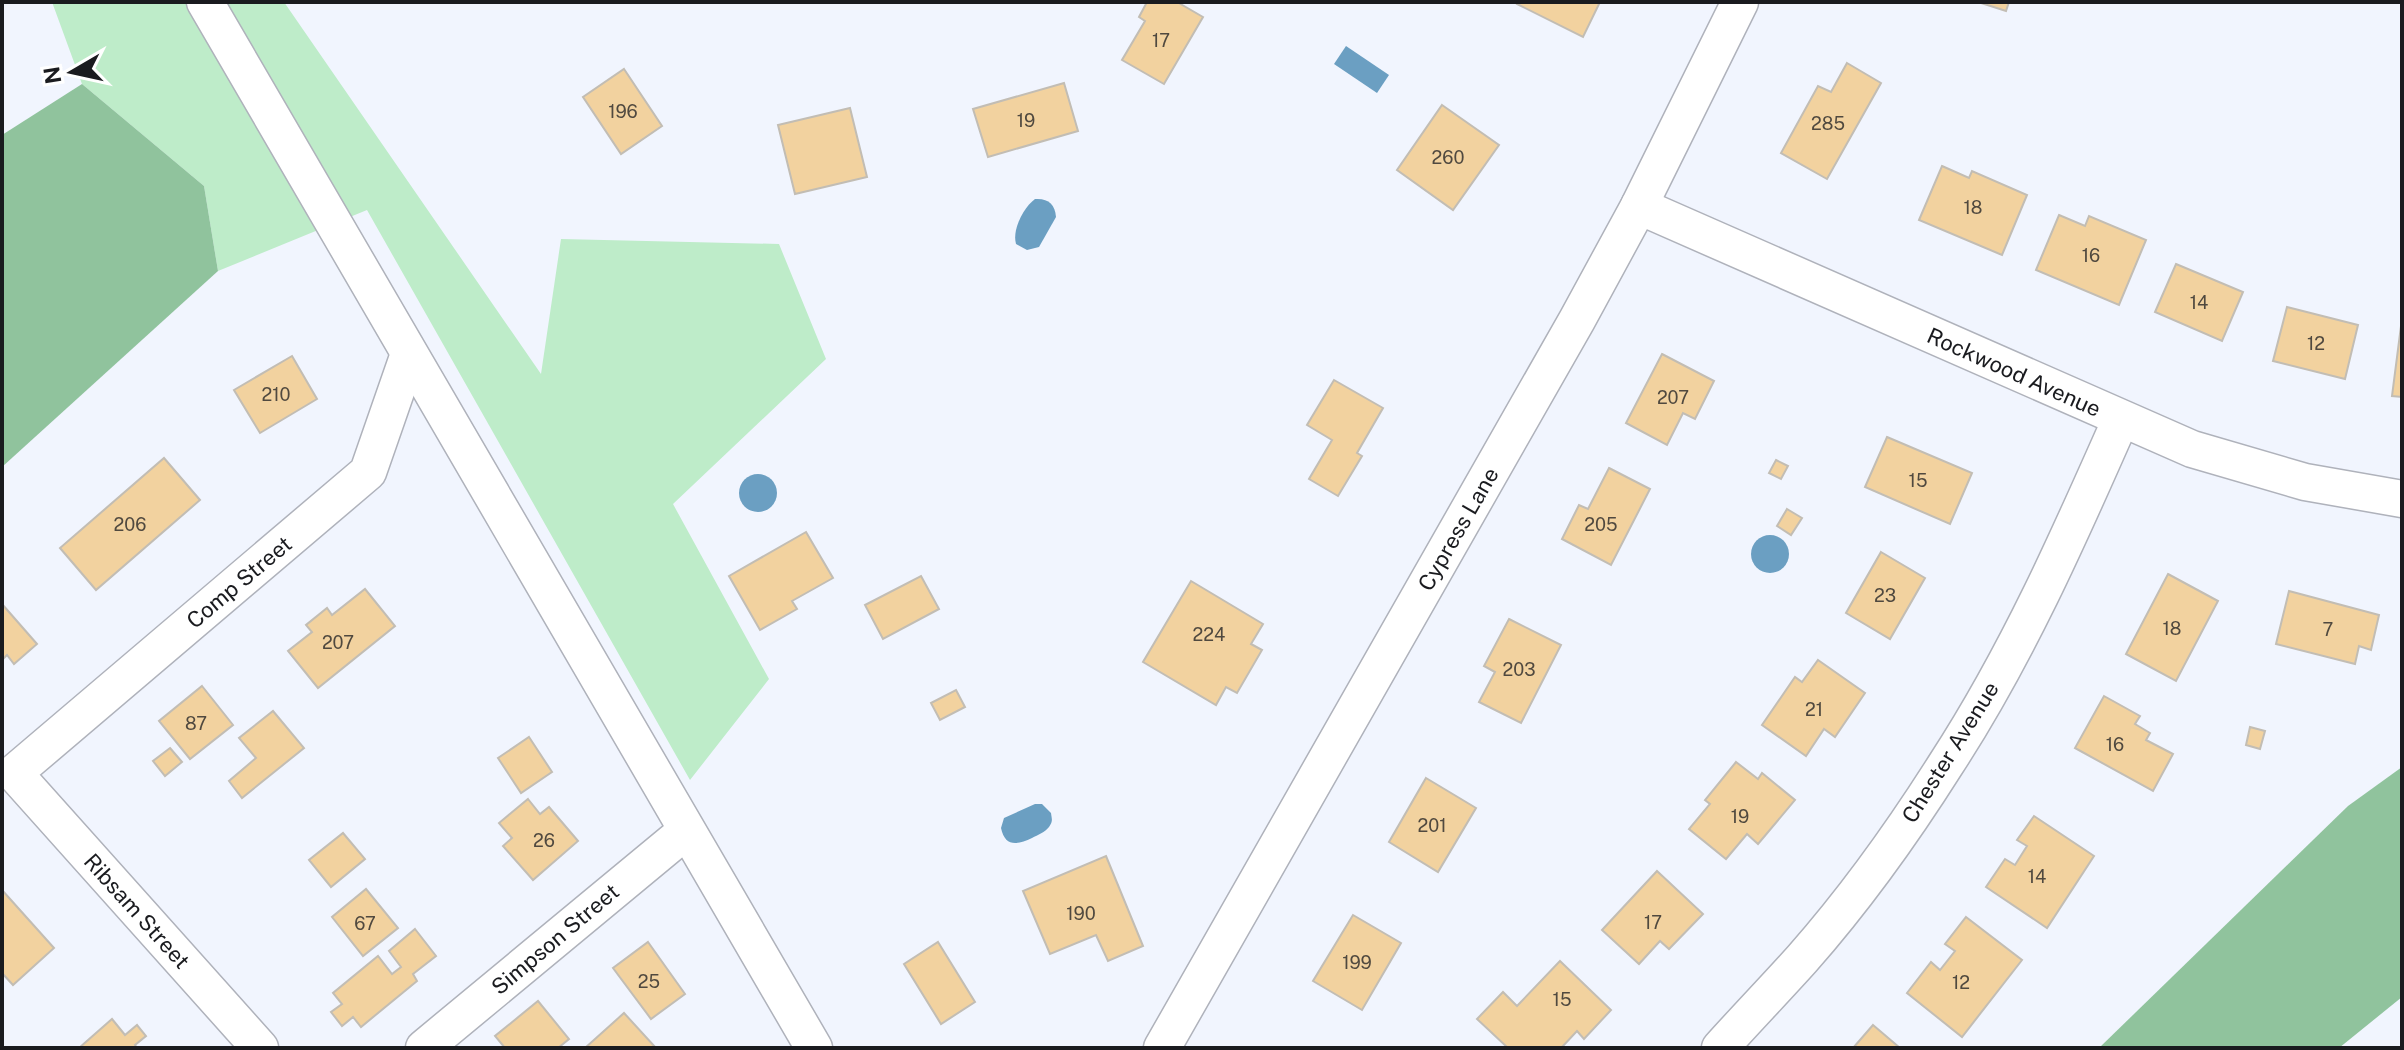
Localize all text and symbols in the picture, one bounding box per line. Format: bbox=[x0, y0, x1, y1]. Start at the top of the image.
house number: 17 bbox=[1152, 30, 1170, 51]
north arrow bbox=[32, 32, 112, 112]
text: N bbox=[38, 65, 66, 86]
house number: 196 bbox=[608, 101, 638, 122]
house number: 19 bbox=[1017, 110, 1035, 131]
house number: 285 bbox=[1811, 113, 1845, 134]
house number: 260 bbox=[1432, 147, 1464, 168]
house number: 18 bbox=[1964, 197, 1982, 218]
house number: 16 bbox=[2082, 245, 2100, 266]
house number: 14 bbox=[2190, 292, 2208, 313]
street label: Rockwood Avenue bbox=[1923, 322, 2105, 422]
house number: 12 bbox=[2307, 333, 2325, 354]
house number: 210 bbox=[261, 384, 291, 405]
house number: 207 bbox=[1657, 387, 1689, 408]
street label: Cypress Lane bbox=[1412, 463, 1504, 595]
house number: 15 bbox=[1909, 470, 1927, 491]
house number: 206 bbox=[114, 514, 146, 535]
house number: 205 bbox=[1584, 514, 1618, 535]
street label: Comp Street bbox=[181, 531, 297, 633]
house number: 23 bbox=[1874, 585, 1896, 606]
house number: 18 bbox=[2163, 618, 2181, 639]
house number: 7 bbox=[2323, 619, 2333, 640]
house number: 224 bbox=[1193, 624, 1225, 645]
house number: 207 bbox=[322, 632, 354, 653]
house number: 203 bbox=[1503, 659, 1535, 680]
street label: Chester Avenue bbox=[1896, 677, 2004, 827]
house number: 21 bbox=[1805, 699, 1823, 720]
house number: 87 bbox=[185, 713, 207, 734]
house number: 16 bbox=[2106, 734, 2124, 755]
house number: 19 bbox=[1731, 806, 1749, 827]
house number: 201 bbox=[1417, 815, 1447, 836]
house number: 26 bbox=[533, 830, 555, 851]
street label: Ribsam Street bbox=[79, 848, 195, 974]
house number: 14 bbox=[2028, 866, 2046, 887]
street label: Simpson Street bbox=[486, 878, 624, 1000]
house number: 190 bbox=[1066, 903, 1096, 924]
house number: 17 bbox=[1644, 912, 1662, 933]
house number: 67 bbox=[354, 913, 376, 934]
house number: 199 bbox=[1342, 952, 1372, 973]
house number: 25 bbox=[638, 971, 660, 992]
house number: 12 bbox=[1952, 972, 1970, 993]
house number: 15 bbox=[1553, 989, 1571, 1010]

